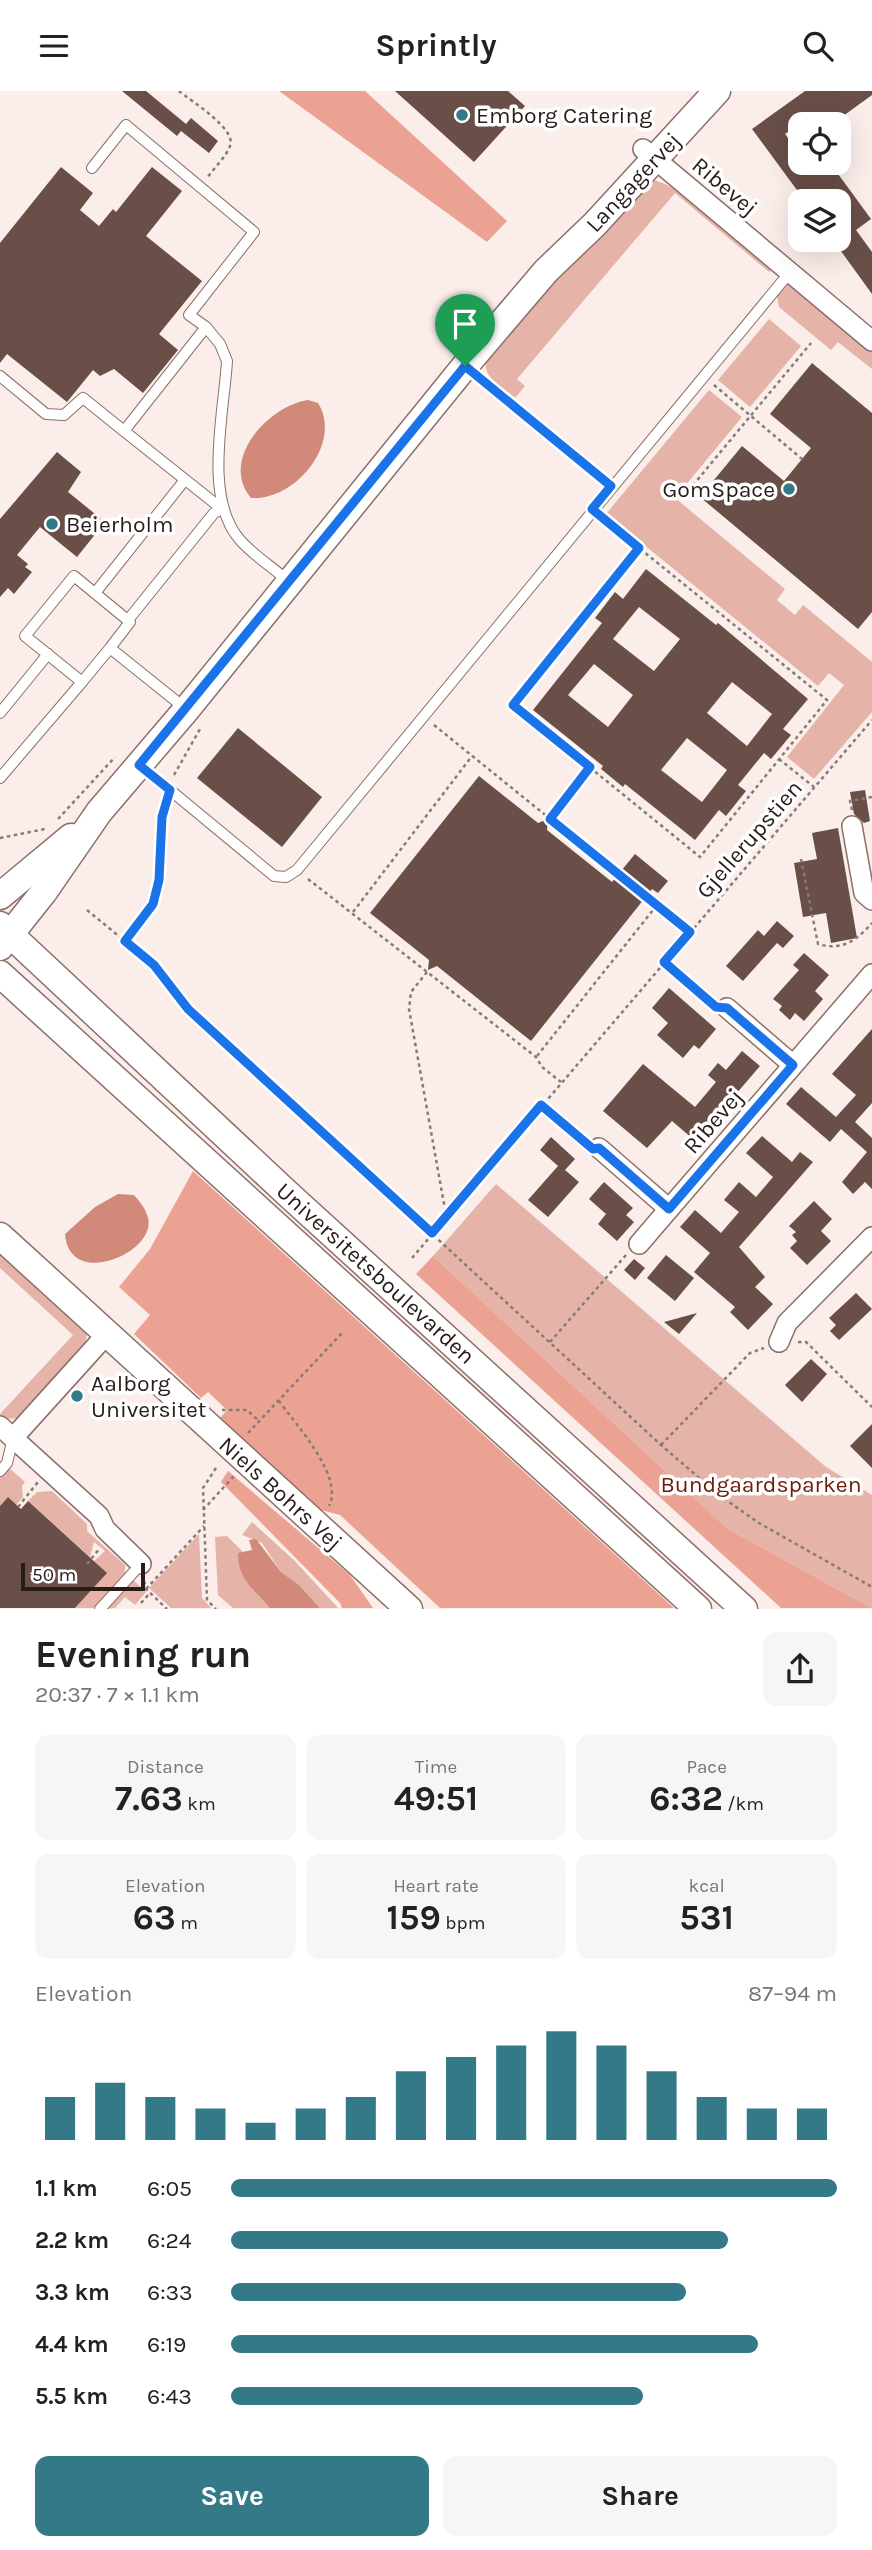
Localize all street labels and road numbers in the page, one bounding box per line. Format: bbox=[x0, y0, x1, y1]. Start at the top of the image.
street label: Langagervej bbox=[580, 127, 686, 238]
street label: Ribevej bbox=[687, 151, 763, 221]
street label: Gjellerupstien bbox=[691, 775, 808, 904]
street label: Ribevej bbox=[678, 1083, 749, 1159]
street label: Universitetsboulevarden bbox=[271, 1177, 480, 1370]
street label: Niels Bohrs Vej bbox=[214, 1431, 348, 1556]

